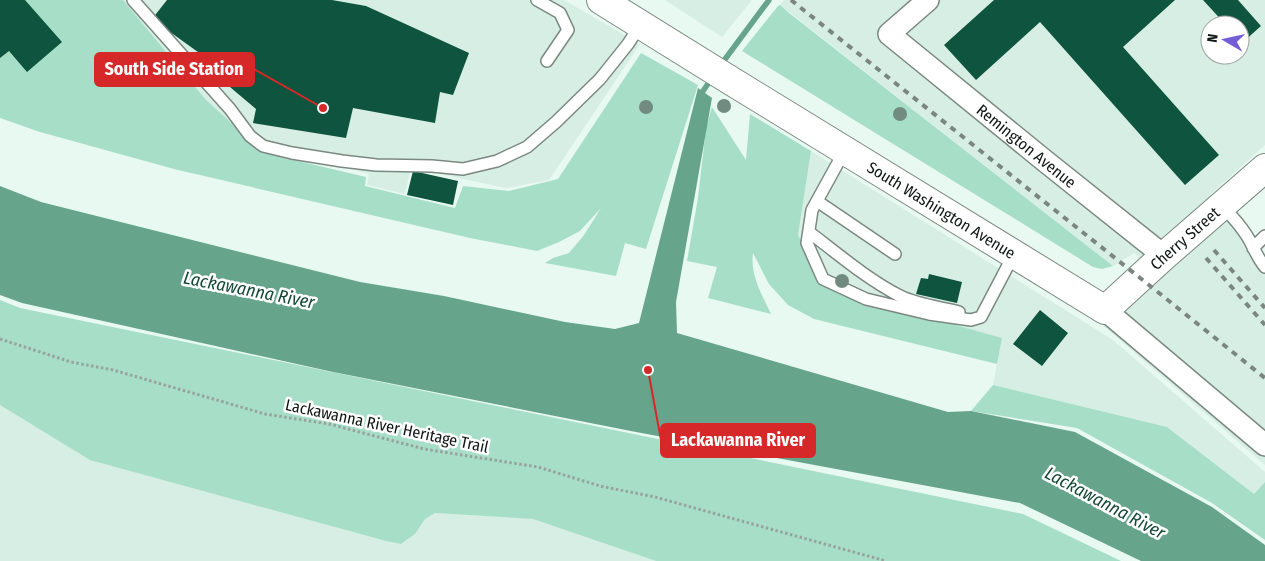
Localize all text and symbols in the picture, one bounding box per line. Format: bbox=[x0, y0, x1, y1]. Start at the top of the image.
north arrow bbox=[1200, 15, 1250, 65]
text: N bbox=[1204, 33, 1222, 44]
callout: South Side Station bbox=[95, 53, 254, 86]
text: South Side Station bbox=[105, 58, 243, 80]
street label: Remington Avenue bbox=[973, 100, 1080, 192]
street label: South Washington Avenue bbox=[864, 157, 1019, 263]
street label: Cherry Street bbox=[1146, 202, 1224, 274]
water label: Lackawanna River bbox=[182, 267, 317, 314]
street label: Lackawanna River Heritage Trail bbox=[284, 395, 490, 457]
callout: Lackawanna River bbox=[661, 424, 815, 457]
text: Lackawanna River bbox=[671, 429, 806, 451]
water label: Lackawanna River bbox=[1041, 462, 1170, 544]

